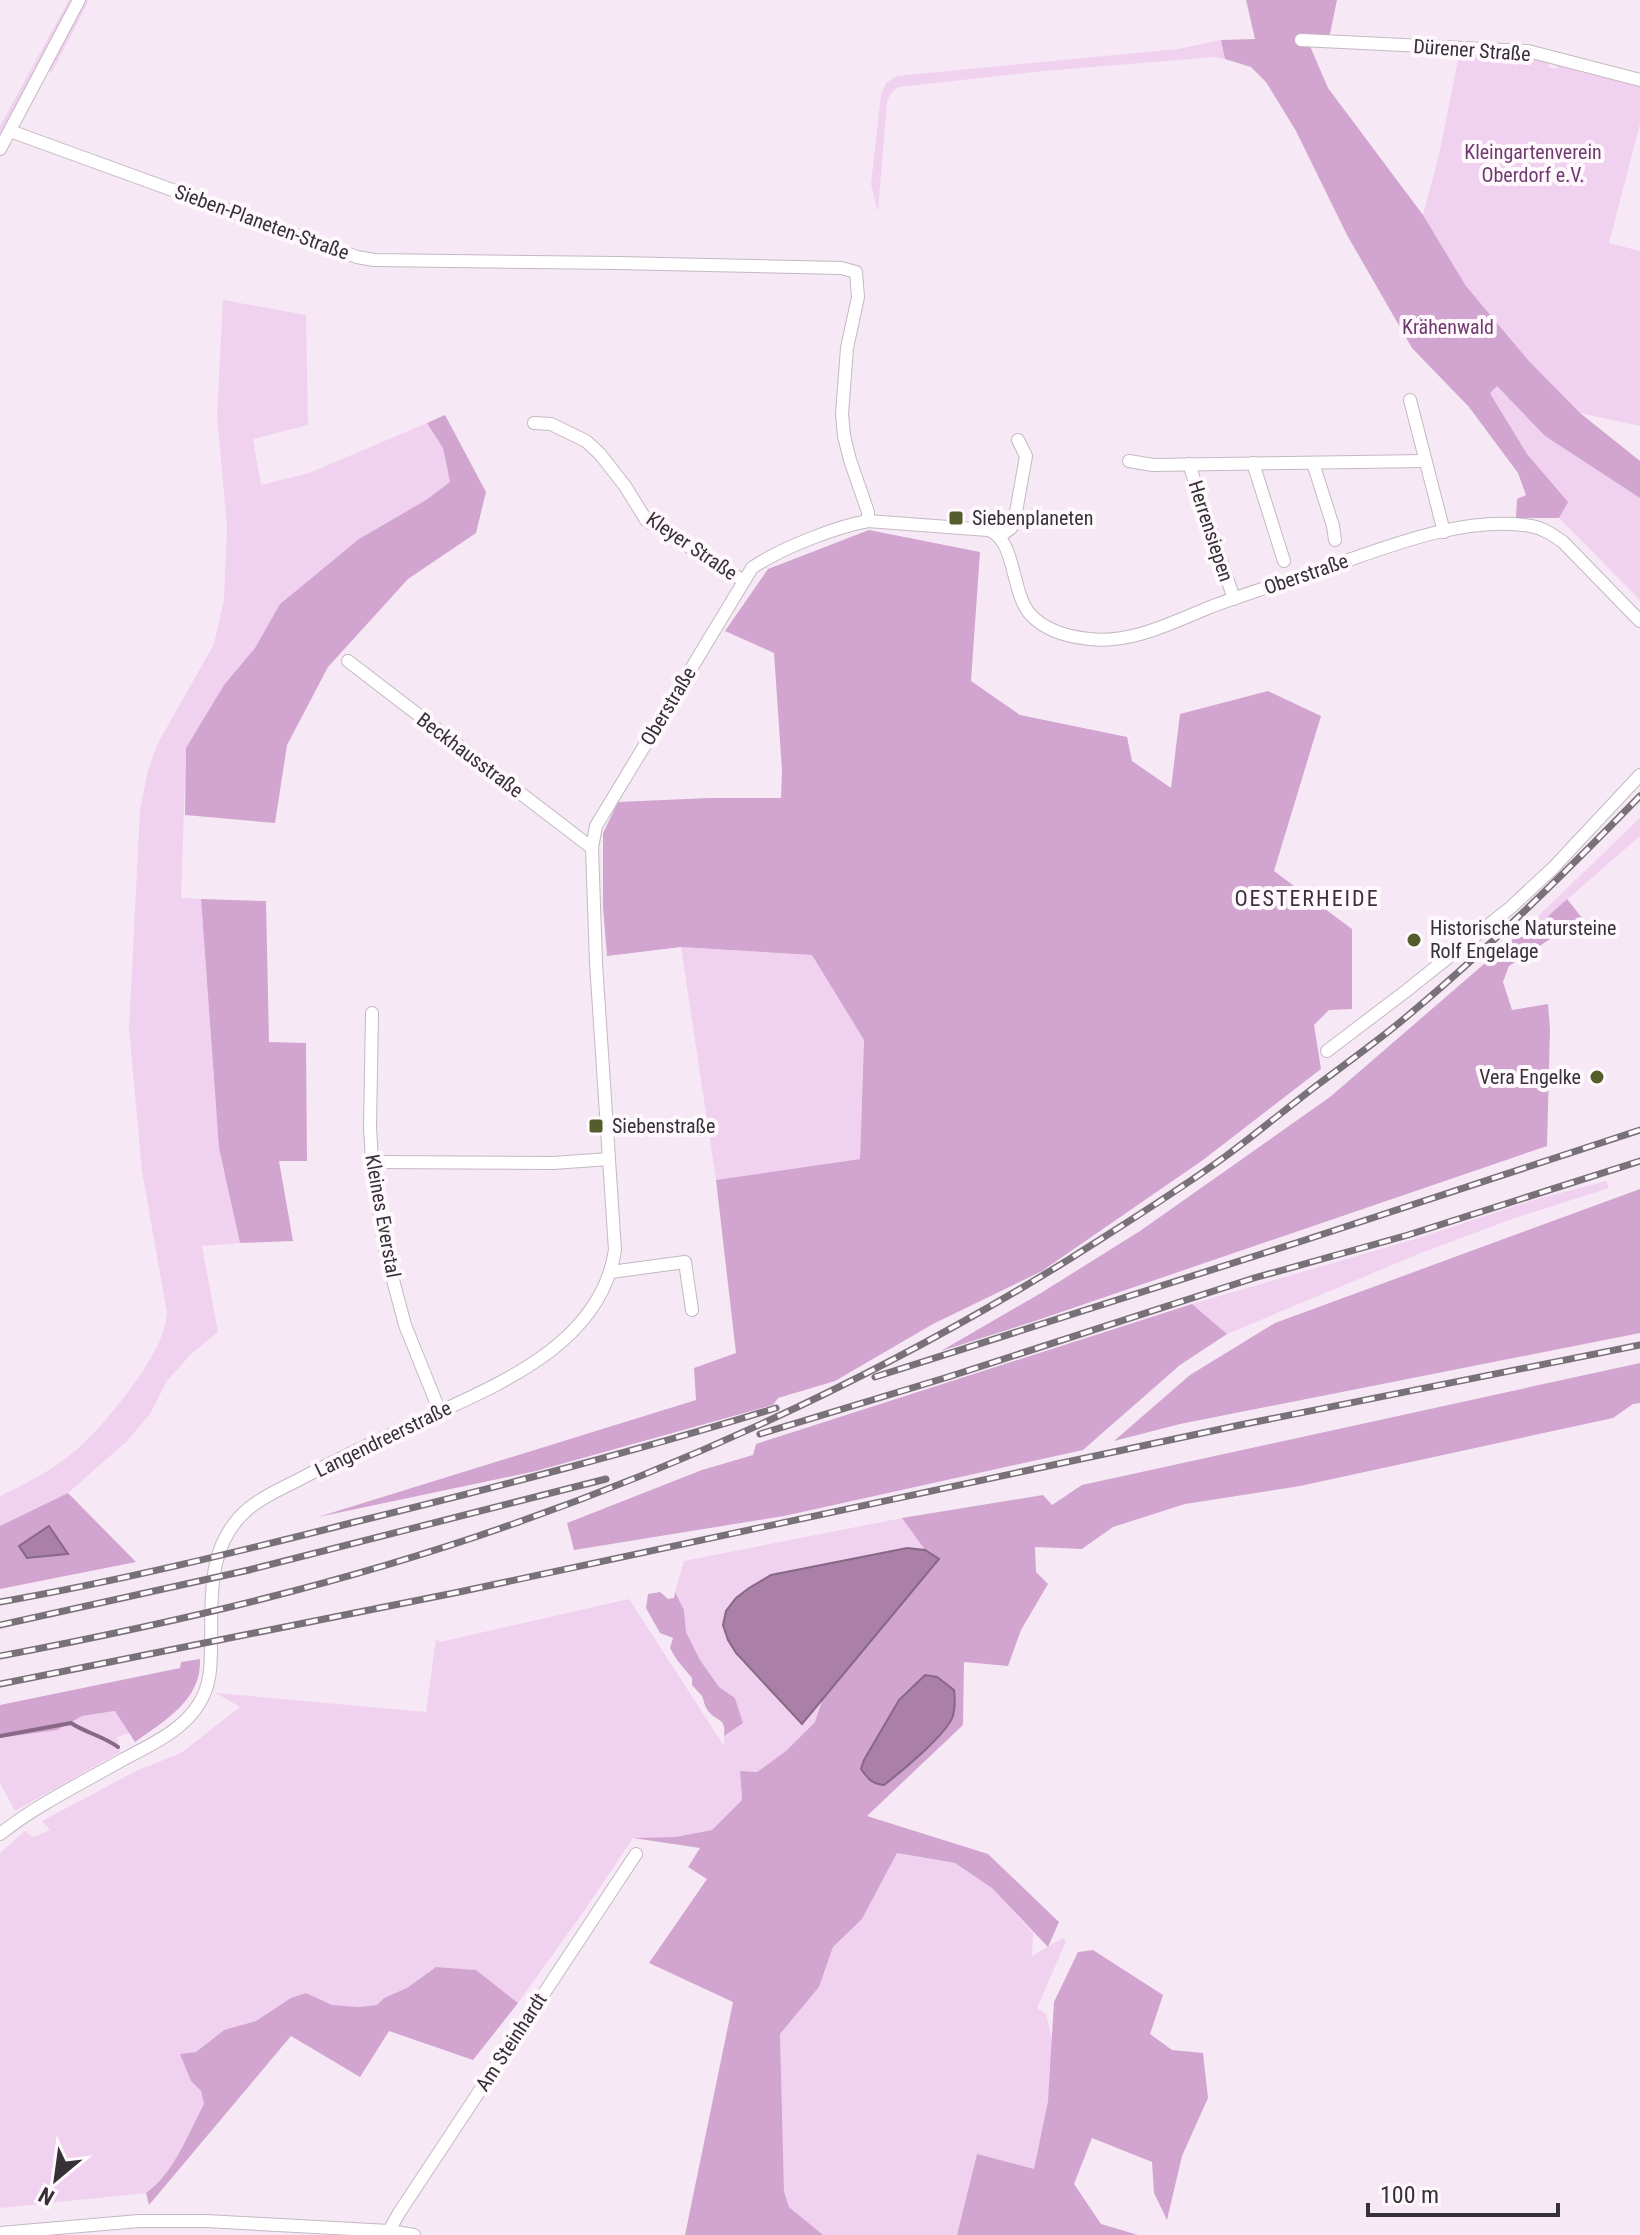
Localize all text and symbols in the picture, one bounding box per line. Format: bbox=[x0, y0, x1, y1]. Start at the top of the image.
street label: Dürener Straße bbox=[1413, 34, 1531, 66]
park label: Kleingartenverein Oberdorf e.V. bbox=[1464, 140, 1602, 187]
street label: Sieben-Planeten-Straße bbox=[172, 179, 352, 265]
park label: Krähenwald bbox=[1402, 315, 1494, 339]
street label: Herrensiepen bbox=[1183, 477, 1239, 585]
place label: Siebenplaneten bbox=[972, 506, 1093, 530]
street label: Kleyer Straße bbox=[642, 507, 742, 585]
marker: Siebenplaneten bbox=[947, 509, 965, 527]
street label: Oberstraße bbox=[1261, 548, 1351, 600]
street label: Oberstraße bbox=[635, 662, 701, 750]
street label: Beckhausstraße bbox=[412, 707, 528, 803]
district label: OESTERHEIDE bbox=[1234, 886, 1380, 911]
place label: Historische Natursteine Rolf Engelage bbox=[1430, 916, 1616, 963]
marker: Historische Natursteine Rolf Engelage bbox=[1405, 931, 1423, 949]
place label: Vera Engelke bbox=[1479, 1065, 1581, 1089]
marker: Vera Engelke bbox=[1588, 1068, 1606, 1086]
place label: Siebenstraße bbox=[612, 1114, 715, 1138]
marker: Siebenstraße bbox=[587, 1117, 605, 1135]
street label: Kleines Everstal bbox=[360, 1152, 406, 1280]
street label: Langendreerstraße bbox=[311, 1396, 455, 1482]
street label: Am Steinhardt bbox=[470, 1988, 552, 2096]
north arrow bbox=[16, 2139, 96, 2219]
scale bar bbox=[1368, 2167, 1558, 2217]
text: 100 m bbox=[1380, 2181, 1439, 2209]
text: N bbox=[35, 2182, 59, 2210]

